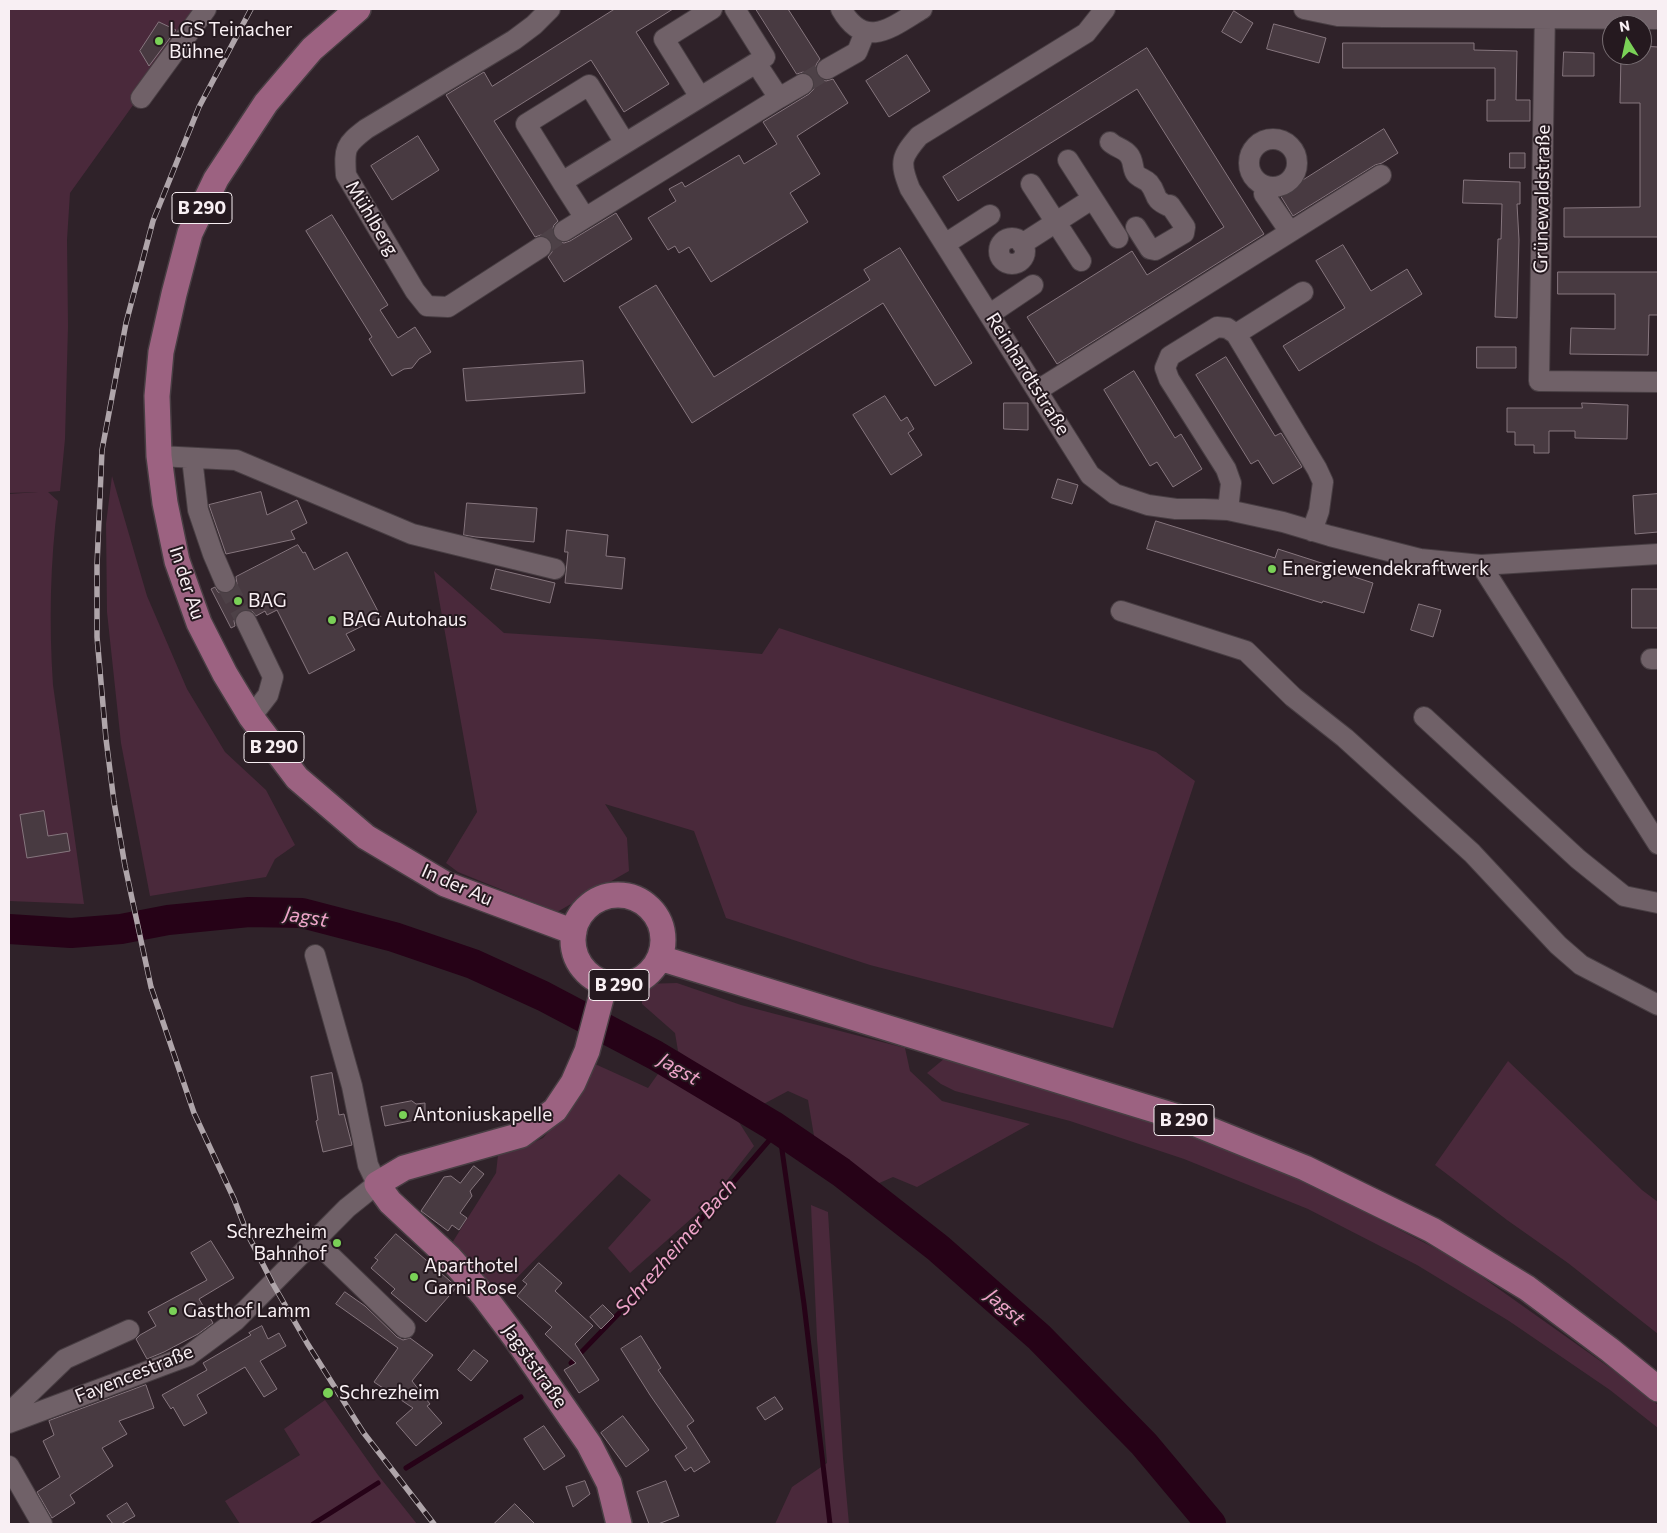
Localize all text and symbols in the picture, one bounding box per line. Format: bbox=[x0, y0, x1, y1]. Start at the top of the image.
north arrow bbox=[1602, 15, 1652, 65]
text: N bbox=[1618, 16, 1631, 35]
place label: LGS Teinacher Bühne bbox=[169, 19, 293, 63]
marker: LGS Teinacher Bühne bbox=[153, 35, 165, 47]
street label: Grünewaldstraße bbox=[1529, 124, 1555, 274]
street label: Mühlberg bbox=[341, 176, 403, 260]
road number: B 290 bbox=[172, 192, 232, 224]
street label: Reinhardtstraße bbox=[981, 309, 1075, 439]
street label: In der Au bbox=[164, 544, 210, 622]
place label: Energiewendekraftwerk bbox=[1282, 558, 1489, 580]
marker: Energiewendekraftwerk bbox=[1266, 563, 1278, 575]
place label: BAG bbox=[248, 590, 287, 612]
marker: BAG bbox=[232, 595, 244, 607]
place label: BAG Autohaus bbox=[342, 609, 467, 631]
marker: BAG Autohaus bbox=[326, 614, 338, 626]
road number: B 290 bbox=[244, 732, 304, 762]
street label: In der Au bbox=[418, 859, 496, 911]
water label: Jagst bbox=[282, 902, 330, 932]
road number: B 290 bbox=[589, 970, 649, 1000]
water label: Jagst bbox=[654, 1048, 704, 1090]
place label: Antoniuskapelle bbox=[413, 1104, 552, 1126]
road number: B 290 bbox=[1154, 1104, 1214, 1136]
marker: Antoniuskapelle bbox=[397, 1109, 409, 1121]
water label: Schrezheimer Bach bbox=[610, 1174, 742, 1320]
place label: Schrezheim Bahnhof bbox=[226, 1221, 327, 1265]
marker: Schrezheim Bahnhof bbox=[331, 1237, 343, 1249]
place label: Aparthotel Garni Rose bbox=[424, 1255, 518, 1299]
marker: Aparthotel Garni Rose bbox=[408, 1271, 420, 1283]
water label: Jagst bbox=[980, 1283, 1030, 1331]
place label: Gasthof Lamm bbox=[183, 1300, 310, 1322]
marker: Gasthof Lamm bbox=[167, 1305, 179, 1317]
street label: Jagststraße bbox=[498, 1320, 572, 1412]
street label: Fayencestraße bbox=[72, 1340, 196, 1408]
place label: Schrezheim bbox=[339, 1382, 440, 1404]
marker: Schrezheim bbox=[321, 1386, 335, 1400]

